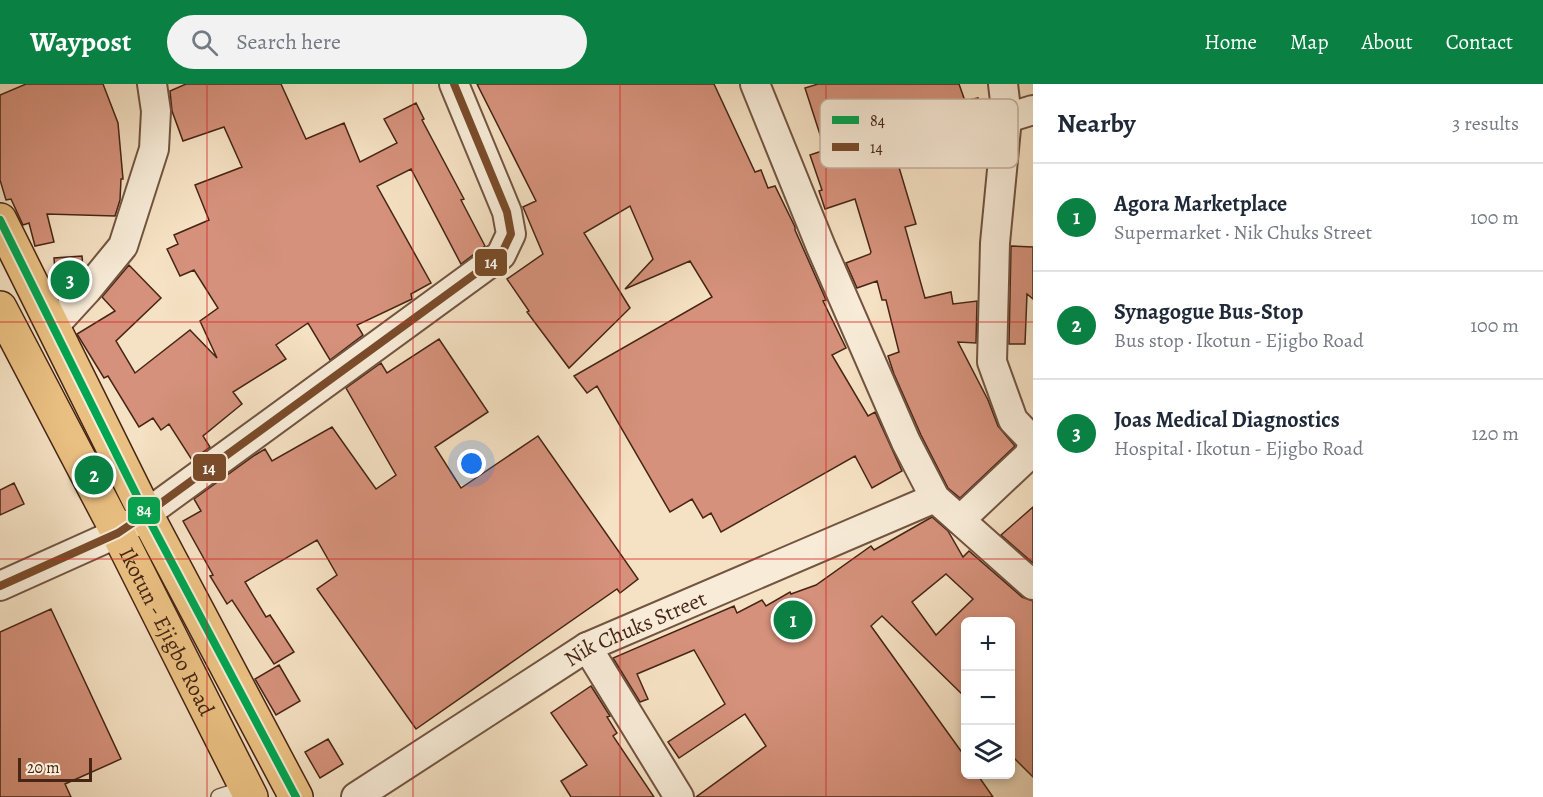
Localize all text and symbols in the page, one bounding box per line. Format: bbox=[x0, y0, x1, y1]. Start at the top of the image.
search box bbox=[167, 15, 587, 69]
text: Waypost bbox=[30, 23, 131, 61]
icon: search bbox=[188, 26, 221, 59]
text: Search here bbox=[236, 27, 341, 57]
text: Home bbox=[1204, 28, 1257, 56]
text: Map bbox=[1290, 28, 1328, 56]
text: About bbox=[1361, 28, 1413, 56]
text: Contact bbox=[1446, 28, 1513, 56]
legend bbox=[820, 99, 1018, 168]
text: Nearby bbox=[1057, 106, 1136, 141]
text: 84 bbox=[870, 110, 885, 132]
text: 3 results bbox=[1452, 110, 1519, 137]
text: 14 bbox=[870, 137, 883, 159]
text: Agora Marketplace bbox=[1114, 189, 1287, 219]
text: 1 bbox=[1073, 204, 1080, 231]
text: 100 m bbox=[1470, 204, 1519, 231]
text: Supermarket · Nik Chuks Street bbox=[1114, 219, 1372, 246]
line badge: 14 bbox=[474, 248, 508, 277]
text: 14 bbox=[484, 252, 498, 274]
pin: 3 bbox=[50, 258, 90, 302]
text: Synagogue Bus-Stop bbox=[1114, 297, 1303, 327]
text: 2 bbox=[1072, 312, 1081, 339]
text: 100 m bbox=[1470, 312, 1519, 339]
text: Bus stop · Ikotun - Ejigbo Road bbox=[1114, 327, 1364, 354]
text: Joas Medical Diagnostics bbox=[1114, 405, 1340, 435]
text: 3 bbox=[1072, 420, 1081, 447]
text: 120 m bbox=[1471, 420, 1519, 447]
text: Hospital · Ikotun - Ejigbo Road bbox=[1114, 435, 1364, 462]
your location bbox=[457, 449, 486, 478]
pin: 2 bbox=[74, 452, 113, 498]
line badge: 14 bbox=[192, 453, 227, 482]
text: 14 bbox=[202, 458, 216, 480]
line badge: 84 bbox=[127, 496, 161, 525]
text: 84 bbox=[136, 500, 152, 522]
street label: Ikotun - Ejigbo Road bbox=[112, 542, 222, 721]
street label: Nik Chuks Street bbox=[559, 584, 711, 674]
pin: 1 bbox=[774, 598, 812, 642]
map controls bbox=[961, 617, 1015, 779]
button: + bbox=[961, 617, 1015, 671]
button: − bbox=[961, 671, 1015, 725]
button: layers bbox=[961, 725, 1015, 779]
scale bar bbox=[18, 755, 92, 782]
text: 20 m bbox=[27, 757, 60, 779]

